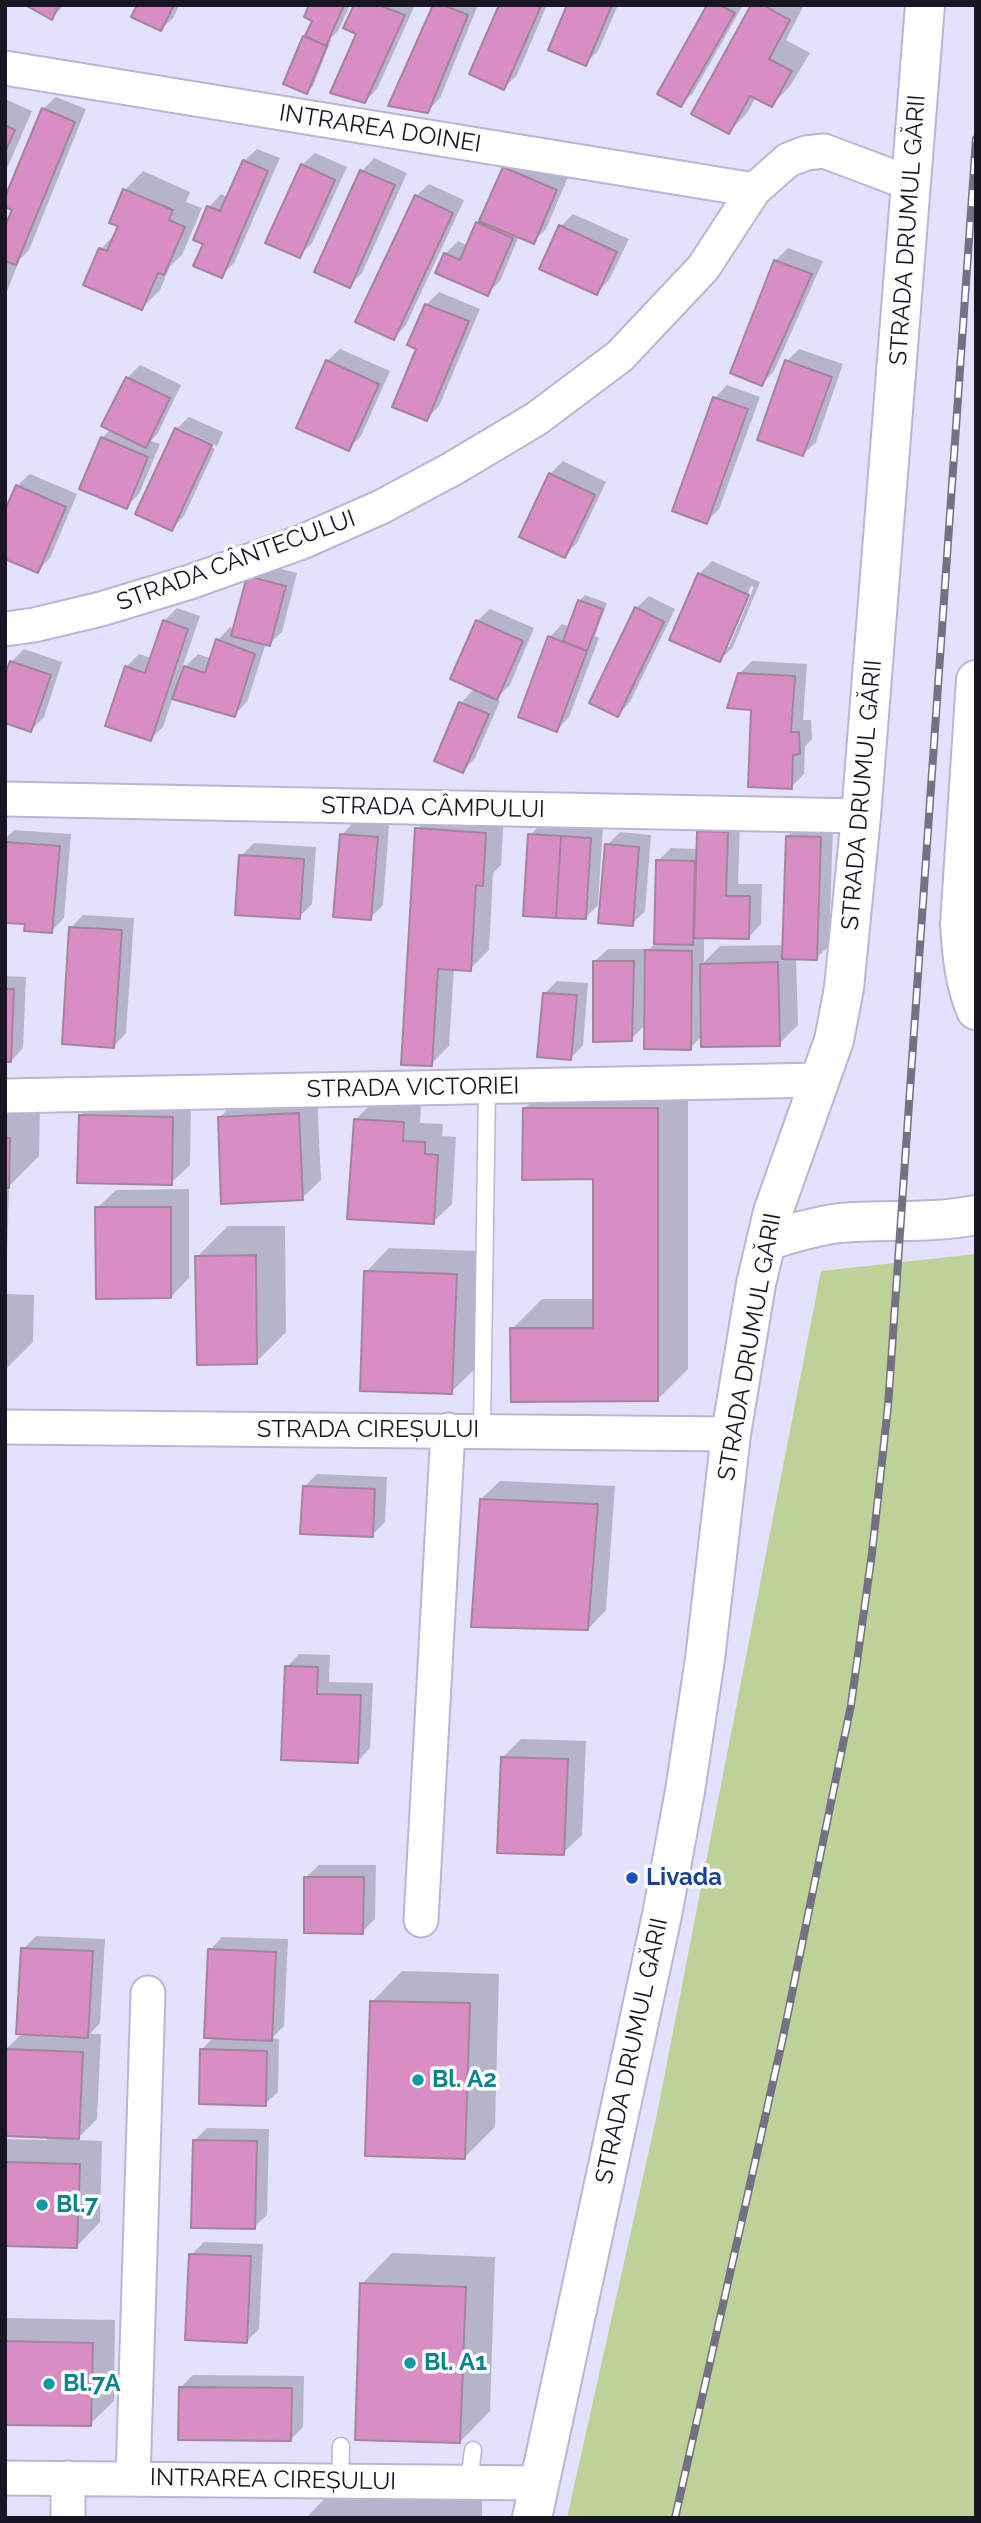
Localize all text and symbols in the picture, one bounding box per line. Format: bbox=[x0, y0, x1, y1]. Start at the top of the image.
street label: STRADA DRUMUL GĂRII bbox=[884, 94, 932, 366]
street label: INTRAREA DOINEI bbox=[277, 99, 483, 159]
street label: STRADA CÂNTECULUI bbox=[113, 504, 359, 618]
street label: STRADA DRUMUL GĂRII bbox=[836, 659, 888, 931]
street label: STRADA CÂMPULUI bbox=[321, 792, 545, 824]
street label: STRADA VICTORIEI bbox=[306, 1072, 520, 1104]
street label: STRADA DRUMUL GĂRII bbox=[712, 1211, 788, 1483]
street label: STRADA CIREȘULUI bbox=[257, 1416, 479, 1444]
place label: Livada bbox=[646, 1864, 722, 1892]
marker: Livada bbox=[624, 1870, 640, 1886]
street label: STRADA DRUMUL GĂRII bbox=[590, 1915, 674, 2187]
place label: Bl. A2 bbox=[432, 2066, 497, 2094]
marker: Bl. A2 bbox=[410, 2072, 426, 2088]
place label: Bl.7 bbox=[56, 2191, 98, 2219]
marker: Bl.7 bbox=[34, 2197, 50, 2213]
place label: Bl. A1 bbox=[424, 2349, 487, 2377]
marker: Bl. A1 bbox=[402, 2355, 418, 2371]
place label: Bl.7A bbox=[63, 2370, 121, 2398]
marker: Bl.7A bbox=[41, 2376, 57, 2392]
street label: INTRAREA CIREȘULUI bbox=[150, 2463, 396, 2497]

